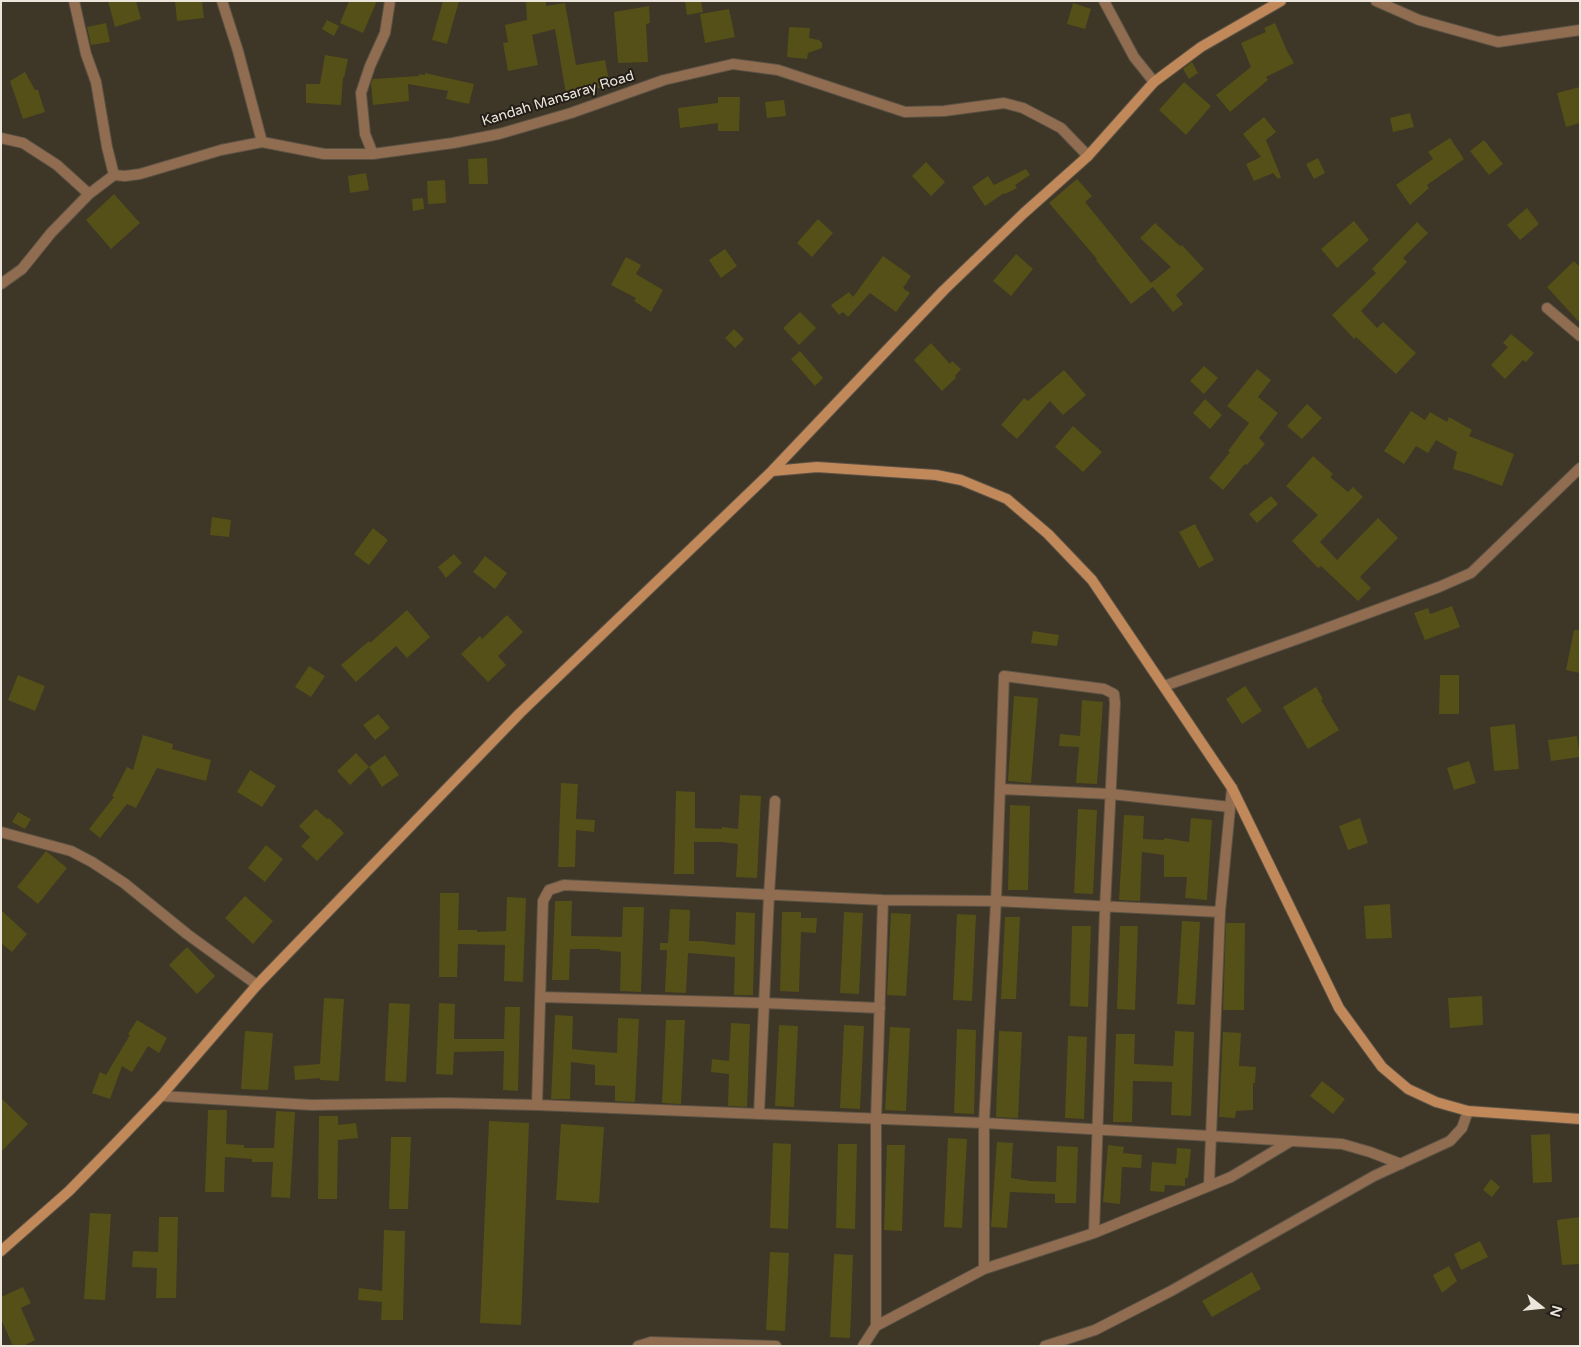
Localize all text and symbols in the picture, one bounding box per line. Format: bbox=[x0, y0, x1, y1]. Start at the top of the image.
street label: Kandah Mansaray Road bbox=[480, 68, 636, 130]
north arrow bbox=[1516, 1282, 1566, 1332]
text: N bbox=[1546, 1304, 1566, 1319]

